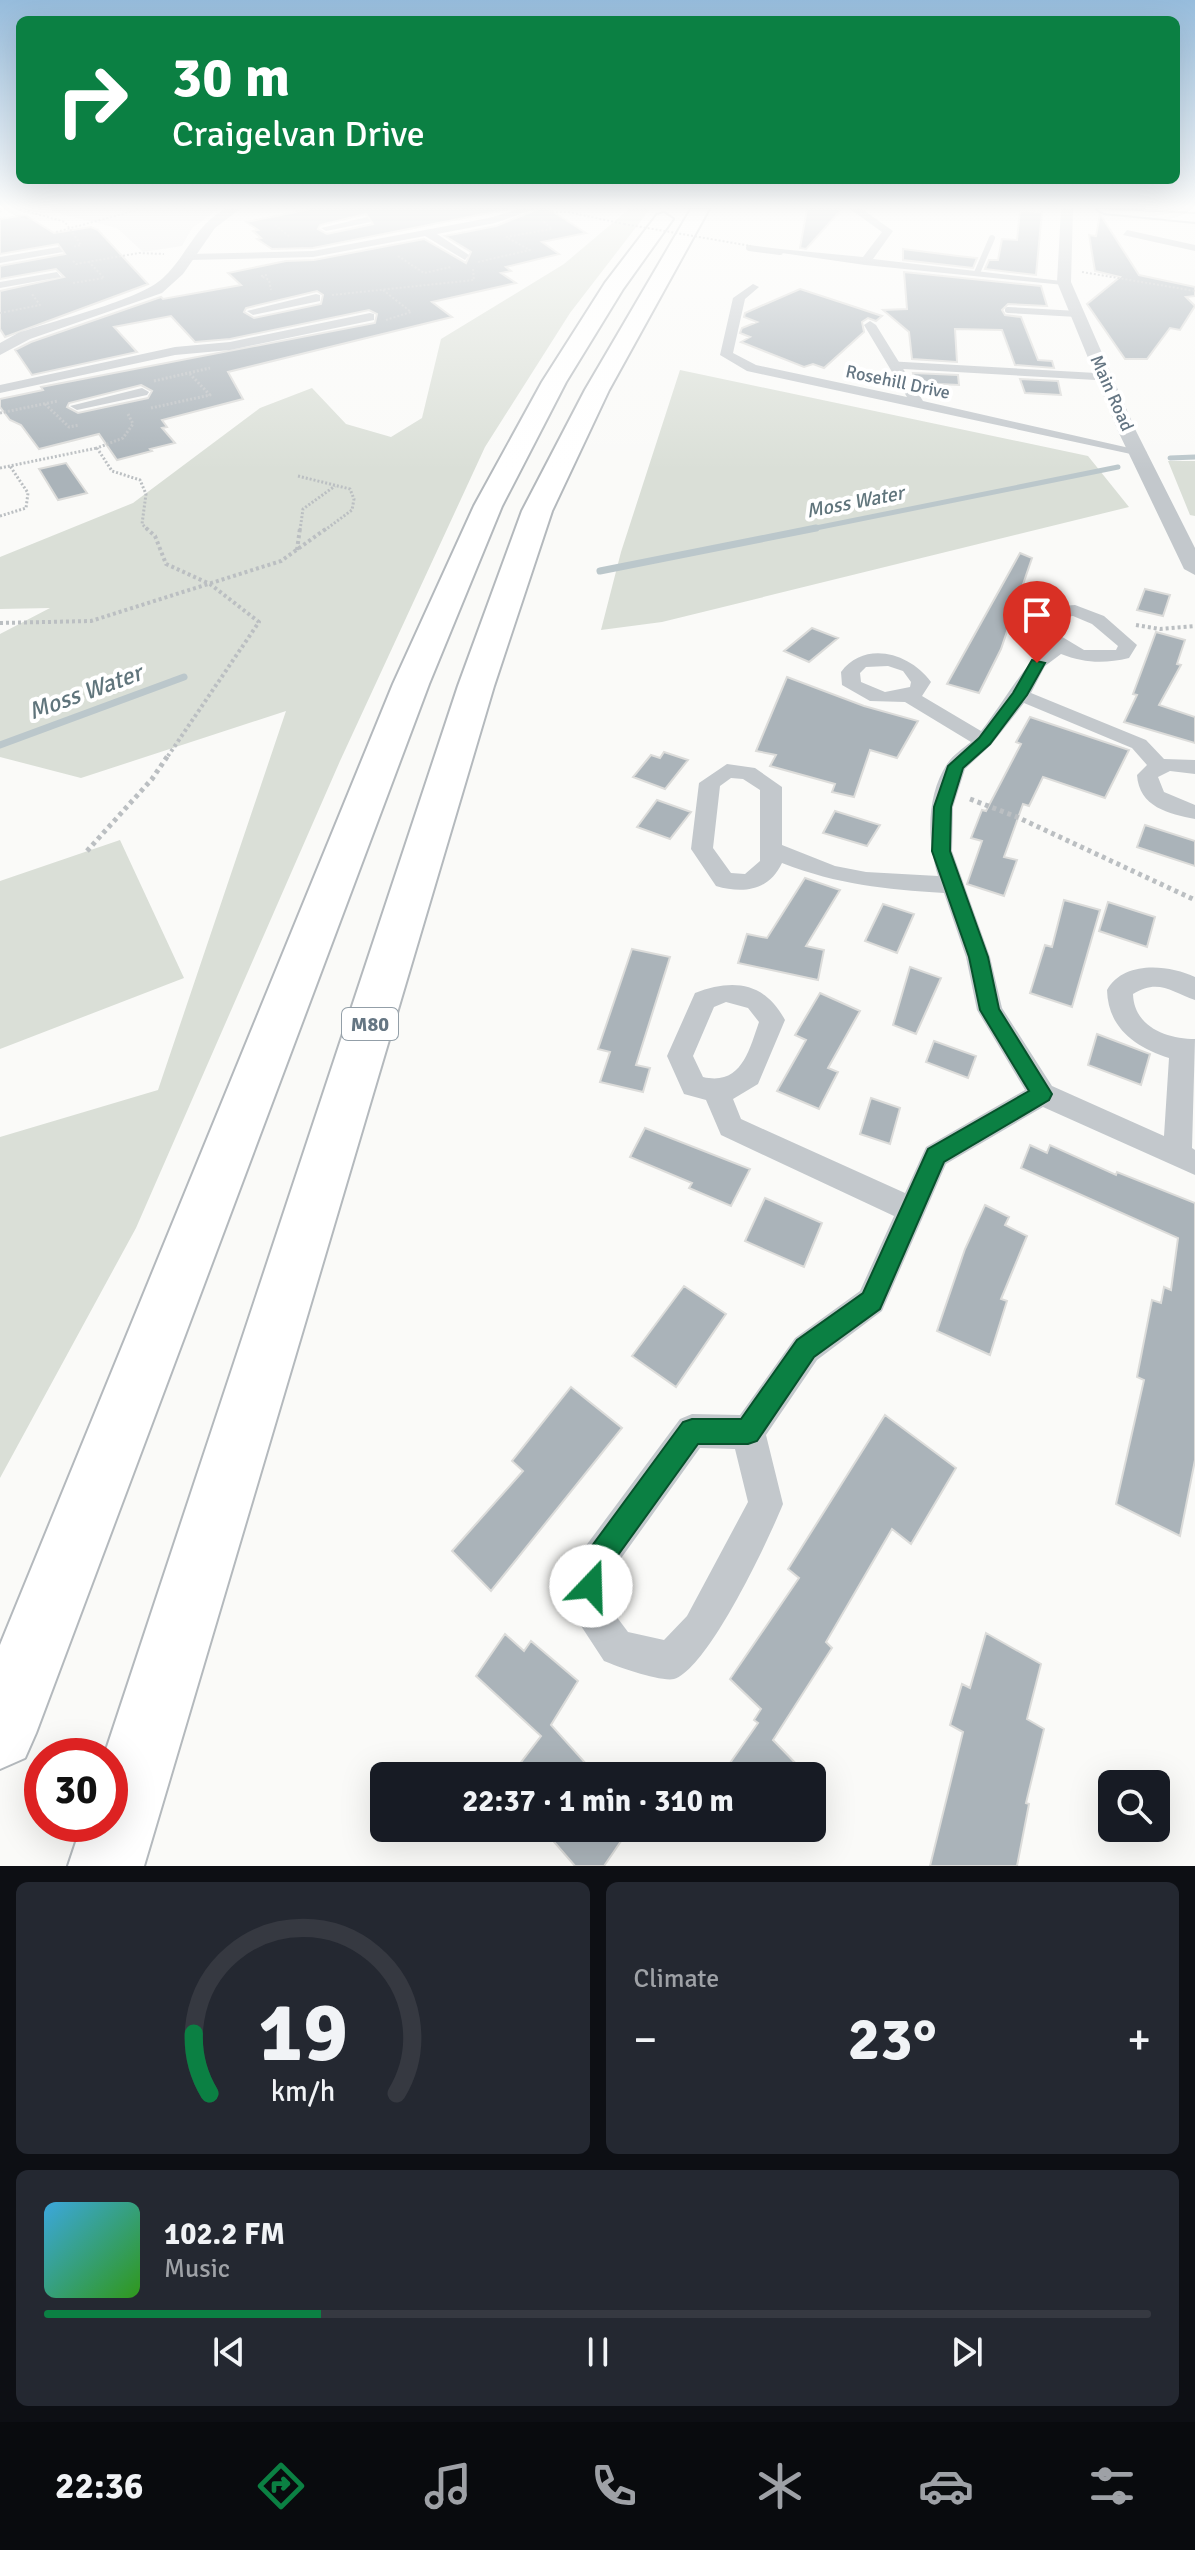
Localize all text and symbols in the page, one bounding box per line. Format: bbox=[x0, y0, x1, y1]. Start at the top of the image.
text: 30 m bbox=[172, 43, 290, 112]
icon: right bbox=[40, 48, 144, 152]
text: Craigelvan Drive bbox=[172, 112, 425, 157]
street label: Main Road bbox=[1086, 352, 1138, 434]
street label: Rosehill Drive bbox=[844, 360, 952, 404]
water label: Moss Water bbox=[804, 480, 908, 524]
pin bbox=[1003, 581, 1071, 663]
icon: arrive bbox=[1015, 593, 1059, 637]
water label: Moss Water bbox=[24, 657, 149, 726]
road number: M80 bbox=[342, 1008, 398, 1040]
position arrow bbox=[549, 1544, 633, 1628]
speed limit sign: 30 bbox=[24, 1738, 128, 1842]
map controls bbox=[1098, 1770, 1170, 1842]
button: search bbox=[1098, 1770, 1170, 1842]
text: 22:37 · 1 min · 310 m bbox=[462, 1783, 734, 1820]
text: Climate bbox=[634, 1963, 719, 1995]
text: 19 bbox=[258, 1982, 348, 2084]
text: 23° bbox=[848, 2003, 937, 2077]
text: − bbox=[634, 2013, 657, 2067]
text: + bbox=[1127, 2013, 1151, 2067]
text: km/h bbox=[270, 2074, 335, 2109]
text: 102.2 FM bbox=[164, 2216, 285, 2253]
text: Music bbox=[164, 2253, 230, 2285]
icon: previous bbox=[207, 2330, 251, 2374]
icon: pause bbox=[576, 2330, 620, 2374]
icon: next bbox=[945, 2330, 989, 2374]
icon: directions bbox=[253, 2458, 309, 2514]
icon: music bbox=[420, 2458, 476, 2514]
icon: phone bbox=[586, 2458, 642, 2514]
icon: climate bbox=[752, 2458, 808, 2514]
icon: car bbox=[918, 2458, 974, 2514]
icon: filters bbox=[1084, 2458, 1140, 2514]
text: 22:36 bbox=[55, 2464, 143, 2509]

